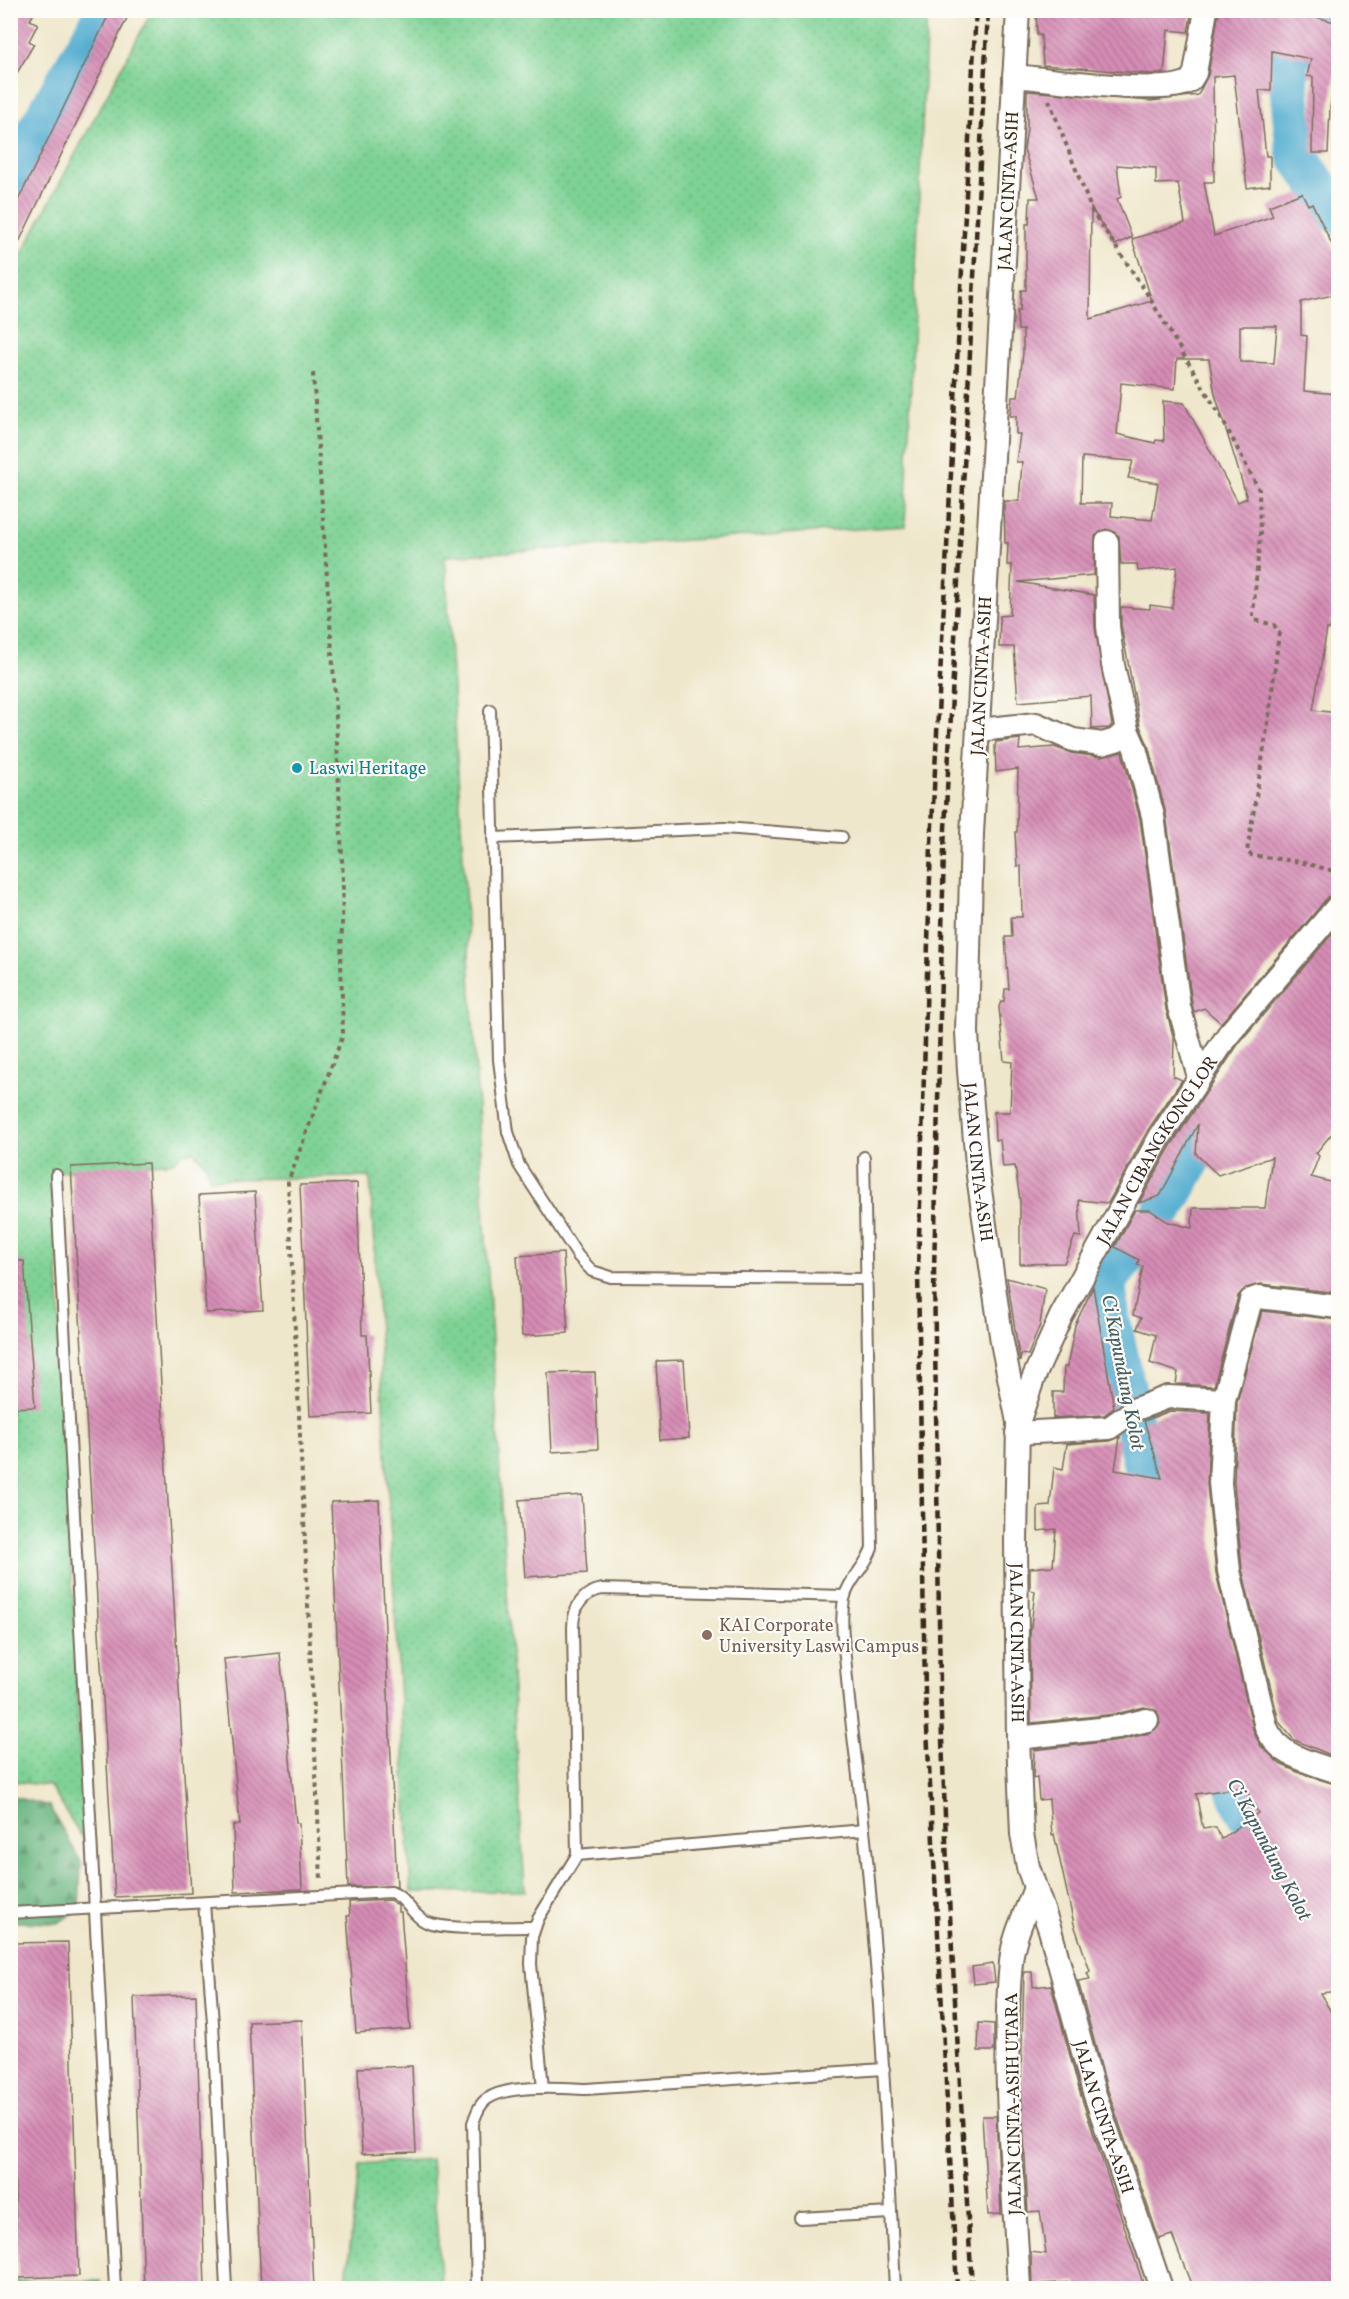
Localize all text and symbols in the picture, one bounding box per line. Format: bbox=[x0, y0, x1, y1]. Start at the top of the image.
street label: JALAN CINTA-ASIH bbox=[993, 111, 1026, 272]
street label: JALAN CINTA-ASIH bbox=[966, 596, 999, 757]
place label: Laswi Heritage bbox=[309, 757, 426, 782]
marker: Laswi Heritage bbox=[290, 761, 304, 775]
street label: JALAN CIBANGKONG LOR bbox=[1092, 1051, 1225, 1250]
street label: JALAN CINTA-ASIH bbox=[956, 1082, 998, 1244]
water label: Ci Kapundung Kolot bbox=[1093, 1292, 1151, 1453]
street label: JALAN CINTA-ASIH bbox=[1002, 1563, 1029, 1723]
place label: KAI Corporate University Laswi Campus bbox=[719, 1614, 919, 1660]
marker: KAI Corporate University Laswi Campus bbox=[700, 1628, 714, 1642]
water label: Ci Kapundung Kolot bbox=[1219, 1774, 1318, 1927]
street label: JALAN CINTA-ASIH UTARA bbox=[1000, 1992, 1029, 2215]
street label: JALAN CINTA-ASIH bbox=[1066, 2038, 1139, 2197]

